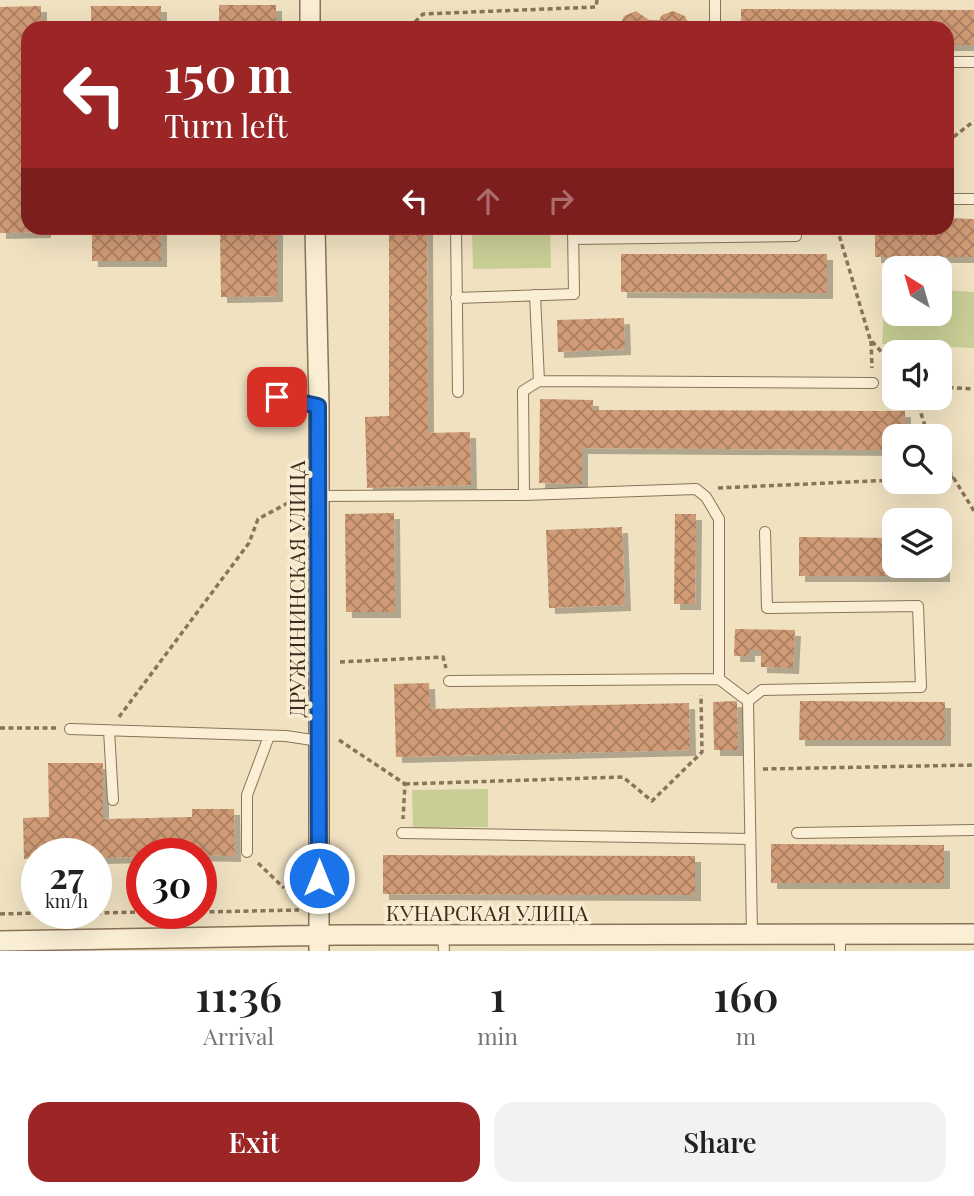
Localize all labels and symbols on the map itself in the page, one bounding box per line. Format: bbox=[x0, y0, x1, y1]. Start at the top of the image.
north arrow bbox=[882, 256, 952, 326]
pin bbox=[247, 367, 307, 427]
street label: ДРУЖИНИНСКАЯ УЛИЦА bbox=[282, 460, 310, 718]
speed limit sign: 30 bbox=[126, 838, 217, 929]
position arrow bbox=[282, 841, 356, 915]
street label: КУНАРСКАЯ УЛИЦА bbox=[386, 898, 589, 926]

